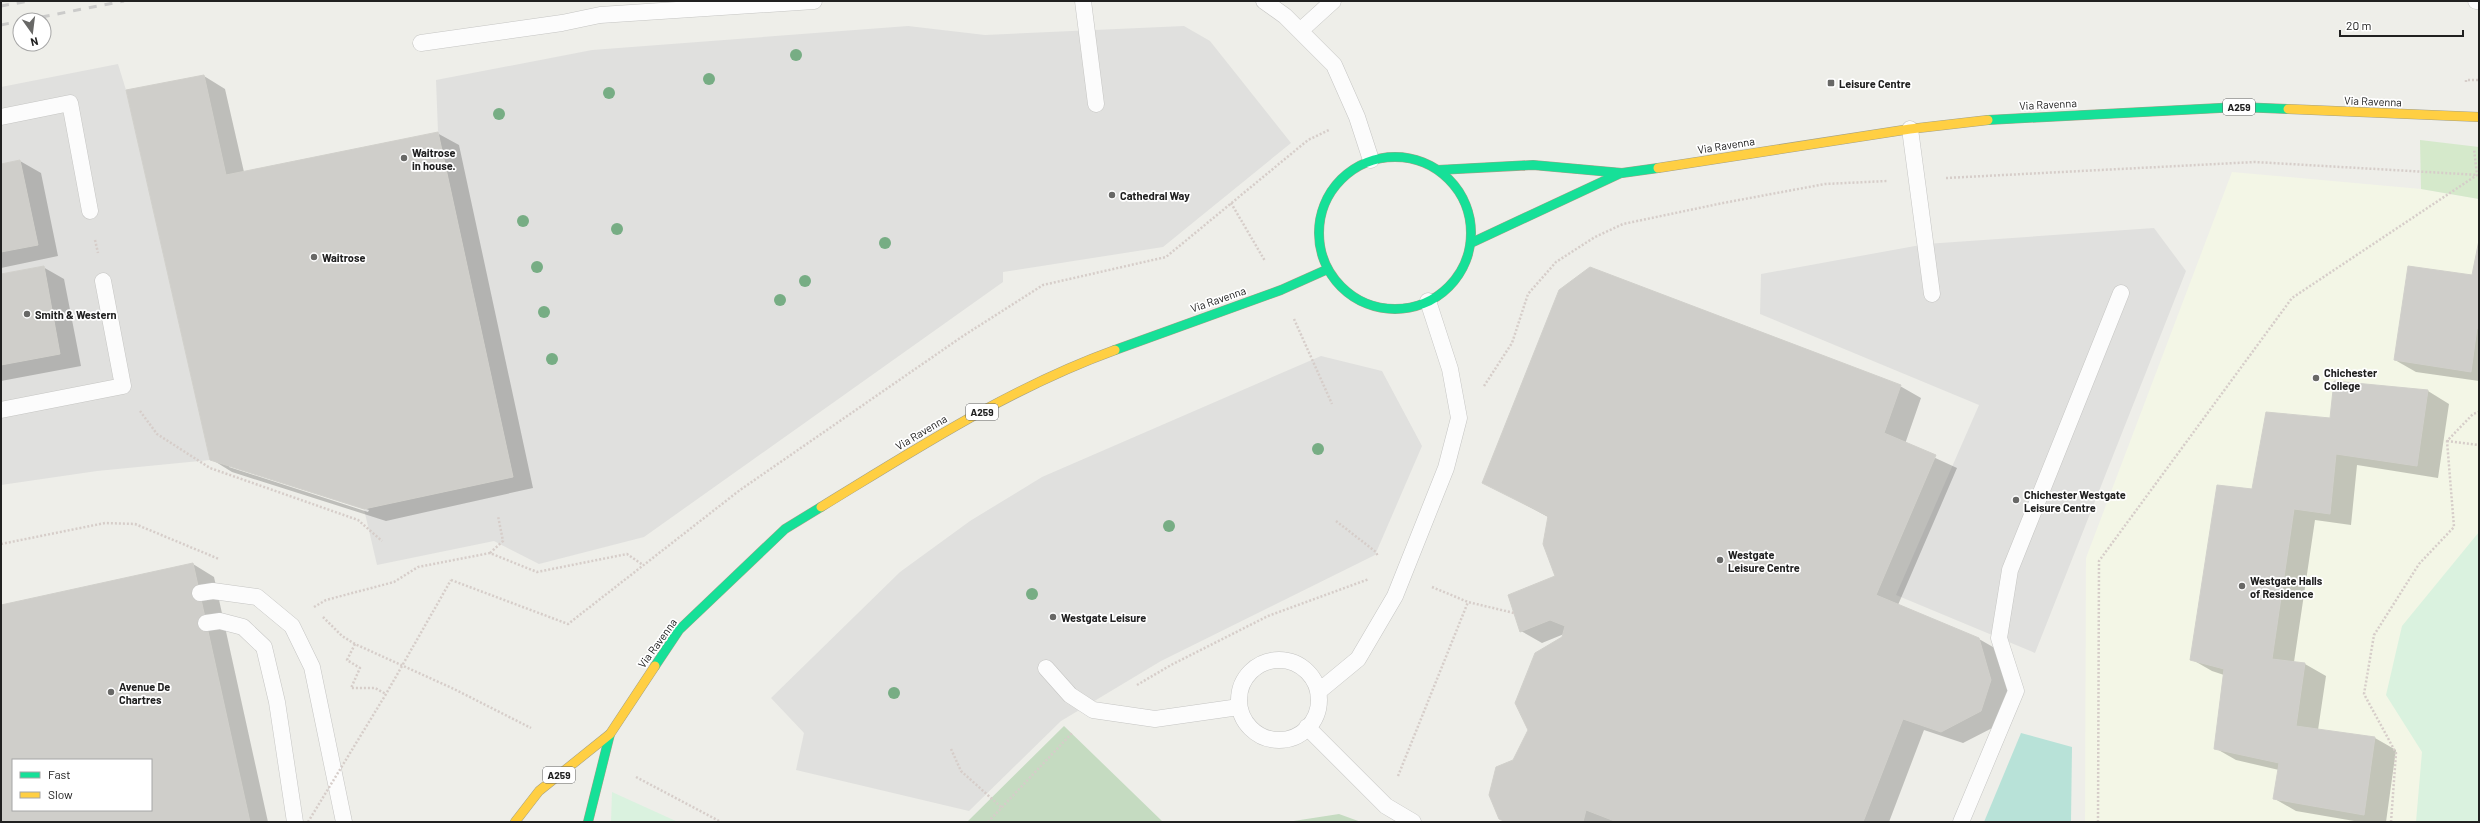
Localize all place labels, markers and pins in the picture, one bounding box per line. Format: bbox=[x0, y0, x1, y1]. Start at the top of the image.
place label: Leisure Centre bbox=[1839, 77, 1911, 90]
marker: Leisure Centre bbox=[1826, 78, 1836, 88]
place label: Waitrose in house. bbox=[412, 146, 456, 172]
marker: Waitrose in house. bbox=[399, 153, 409, 163]
place label: Cathedral Way bbox=[1120, 189, 1190, 202]
marker: Cathedral Way bbox=[1107, 190, 1117, 200]
place label: Waitrose bbox=[322, 251, 366, 264]
marker: Waitrose bbox=[309, 252, 319, 262]
place label: Smith & Western bbox=[35, 308, 117, 321]
marker: Smith & Western bbox=[22, 309, 32, 319]
place label: Chichester College bbox=[2324, 366, 2378, 392]
marker: Chichester College bbox=[2311, 373, 2321, 383]
place label: Chichester Westgate Leisure Centre bbox=[2024, 488, 2126, 514]
marker: Chichester Westgate Leisure Centre bbox=[2011, 495, 2021, 505]
place label: Westgate Leisure Centre bbox=[1728, 548, 1800, 574]
marker: Westgate Leisure Centre bbox=[1715, 555, 1725, 565]
place label: Westgate Halls of Residence bbox=[2250, 574, 2323, 600]
marker: Westgate Halls of Residence bbox=[2237, 581, 2247, 591]
place label: Westgate Leisure bbox=[1061, 611, 1146, 624]
marker: Westgate Leisure bbox=[1048, 612, 1058, 622]
place label: Avenue De Chartres bbox=[119, 680, 170, 706]
marker: Avenue De Chartres bbox=[106, 687, 116, 697]

